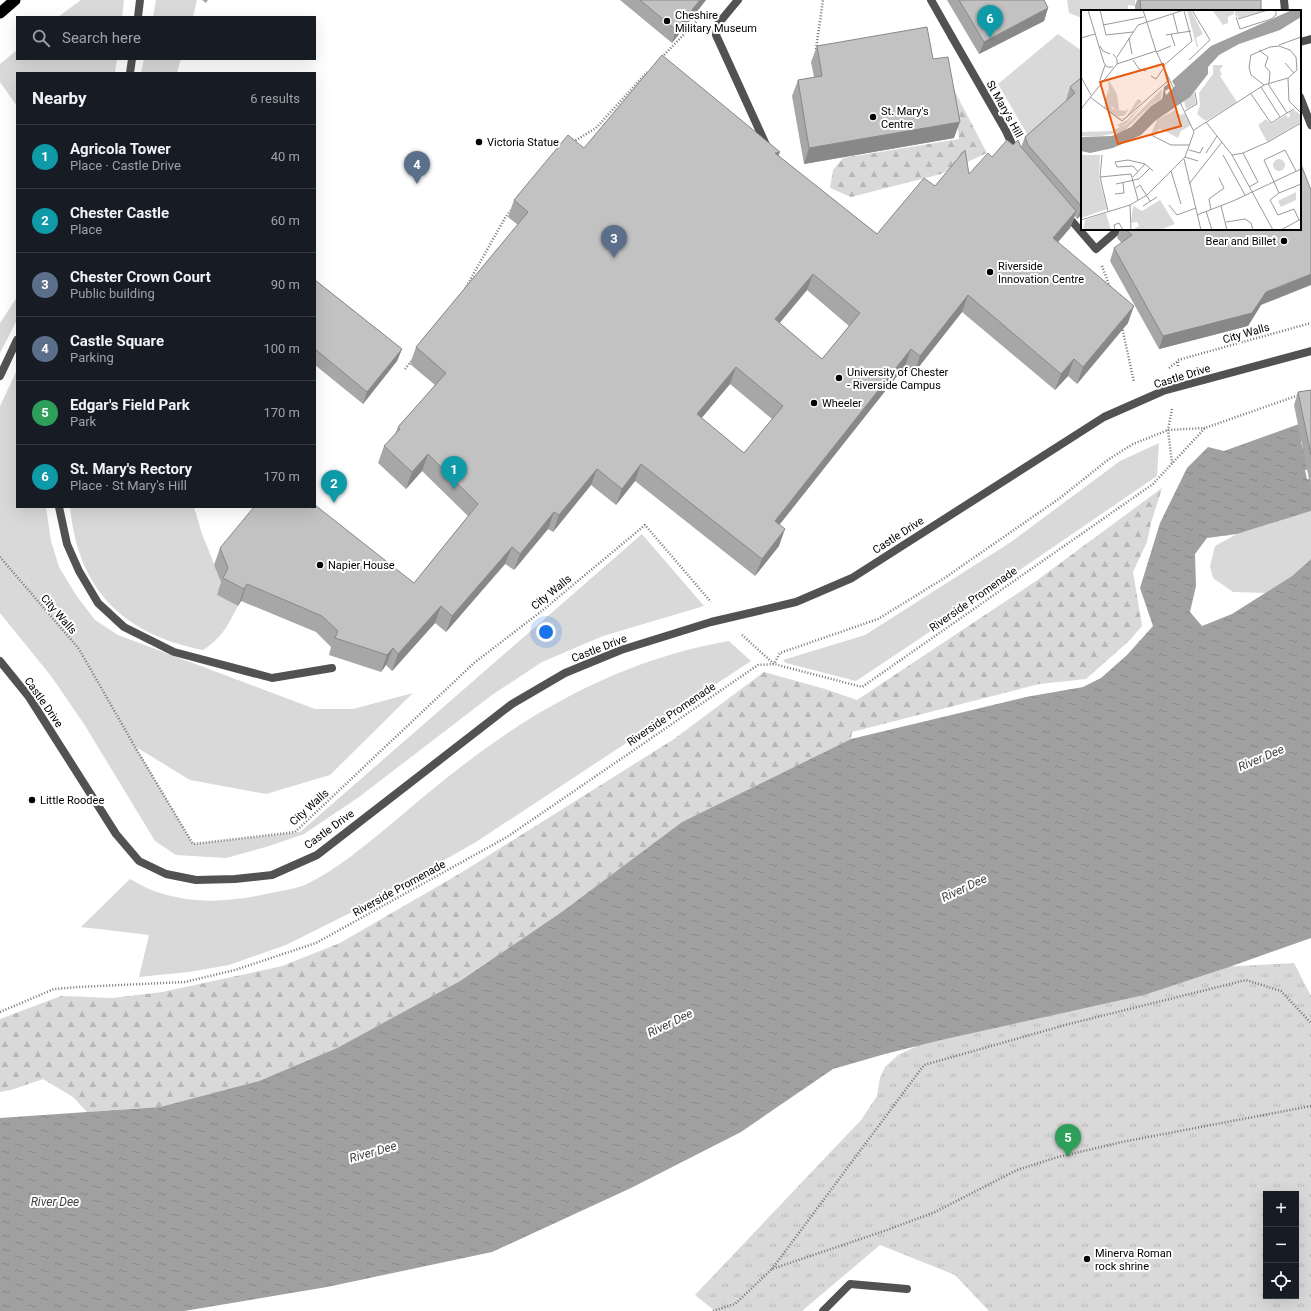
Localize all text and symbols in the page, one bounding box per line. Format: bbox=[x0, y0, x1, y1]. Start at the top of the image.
pin: 6 bbox=[977, 5, 1003, 38]
place label: Cheshire Military Museum bbox=[675, 9, 757, 35]
inset map bbox=[1081, 10, 1301, 230]
search box bbox=[16, 16, 316, 60]
marker: Cheshire Military Museum bbox=[662, 16, 672, 26]
icon: search bbox=[30, 27, 52, 49]
text: Search here bbox=[62, 29, 141, 47]
street label: St Mary's Hill bbox=[984, 78, 1026, 140]
text: Nearby bbox=[32, 88, 87, 108]
text: 6 results bbox=[250, 91, 300, 106]
place label: St. Mary's Centre bbox=[881, 105, 929, 131]
marker: St. Mary's Centre bbox=[868, 112, 878, 122]
place label: Victoria Statue bbox=[487, 136, 559, 149]
marker: Victoria Statue bbox=[474, 137, 484, 147]
text: Agricola Tower bbox=[70, 140, 171, 158]
text: 1 bbox=[41, 149, 49, 164]
text: 40 m bbox=[271, 149, 300, 164]
pin: 4 bbox=[404, 151, 430, 184]
text: Place · Castle Drive bbox=[70, 158, 181, 173]
text: Chester Castle bbox=[70, 204, 169, 222]
text: 2 bbox=[41, 213, 49, 228]
text: 60 m bbox=[271, 213, 300, 228]
text: Place bbox=[70, 222, 102, 237]
pin: 3 bbox=[601, 225, 627, 258]
place label: Bear and Billet bbox=[1206, 235, 1276, 248]
marker: Bear and Billet bbox=[1279, 236, 1289, 246]
place label: Riverside Innovation Centre bbox=[998, 260, 1084, 286]
marker: Riverside Innovation Centre bbox=[985, 267, 995, 277]
text: Chester Crown Court bbox=[70, 268, 211, 286]
text: 3 bbox=[41, 277, 49, 292]
text: 90 m bbox=[271, 277, 300, 292]
text: Public building bbox=[70, 286, 155, 301]
street label: City Walls bbox=[1221, 321, 1271, 346]
text: Castle Square bbox=[70, 332, 164, 350]
text: 4 bbox=[41, 341, 49, 356]
text: 100 m bbox=[263, 341, 300, 356]
text: Parking bbox=[70, 350, 114, 365]
street label: Castle Drive bbox=[1152, 362, 1212, 391]
place label: University of Chester - Riverside Campus bbox=[847, 366, 949, 392]
marker: University of Chester - Riverside Campus bbox=[834, 373, 844, 383]
text: Edgar's Field Park bbox=[70, 396, 190, 414]
place label: Wheeler bbox=[822, 397, 862, 410]
marker: Wheeler bbox=[809, 398, 819, 408]
text: 5 bbox=[41, 405, 49, 420]
text: 170 m bbox=[263, 405, 300, 420]
text: Park bbox=[70, 414, 96, 429]
pin: 1 bbox=[441, 456, 467, 489]
text: St. Mary's Rectory bbox=[70, 460, 192, 478]
text: 6 bbox=[41, 469, 49, 484]
text: 170 m bbox=[263, 469, 300, 484]
pin: 2 bbox=[321, 470, 347, 503]
text: Place · St Mary's Hill bbox=[70, 478, 187, 493]
street label: Castle Drive bbox=[870, 514, 926, 557]
place label: Napier House bbox=[328, 559, 395, 572]
marker: Napier House bbox=[315, 560, 325, 570]
street label: Riverside Promenade bbox=[927, 564, 1020, 635]
street label: City Walls bbox=[529, 572, 574, 613]
street label: City Walls bbox=[38, 592, 79, 637]
your location bbox=[536, 622, 556, 642]
street label: Castle Drive bbox=[570, 632, 629, 665]
street label: Castle Drive bbox=[22, 675, 66, 730]
street label: Riverside Promenade bbox=[625, 680, 718, 749]
water label: River Dee bbox=[1236, 742, 1286, 774]
street label: City Walls bbox=[287, 786, 332, 828]
place label: Little Roodee bbox=[40, 794, 104, 807]
marker: Little Roodee bbox=[27, 795, 37, 805]
street label: Castle Drive bbox=[302, 807, 357, 852]
street label: Riverside Promenade bbox=[351, 858, 448, 919]
water label: River Dee bbox=[939, 871, 989, 905]
water label: River Dee bbox=[645, 1006, 695, 1040]
pin: 5 bbox=[1055, 1124, 1081, 1157]
water label: River Dee bbox=[348, 1139, 398, 1165]
map controls bbox=[1263, 1191, 1299, 1299]
button: + bbox=[1263, 1191, 1299, 1227]
water label: River Dee bbox=[31, 1195, 79, 1209]
button: − bbox=[1263, 1227, 1299, 1263]
place label: Minerva Roman rock shrine bbox=[1095, 1247, 1172, 1273]
marker: Minerva Roman rock shrine bbox=[1082, 1254, 1092, 1264]
button: locate bbox=[1263, 1263, 1299, 1299]

